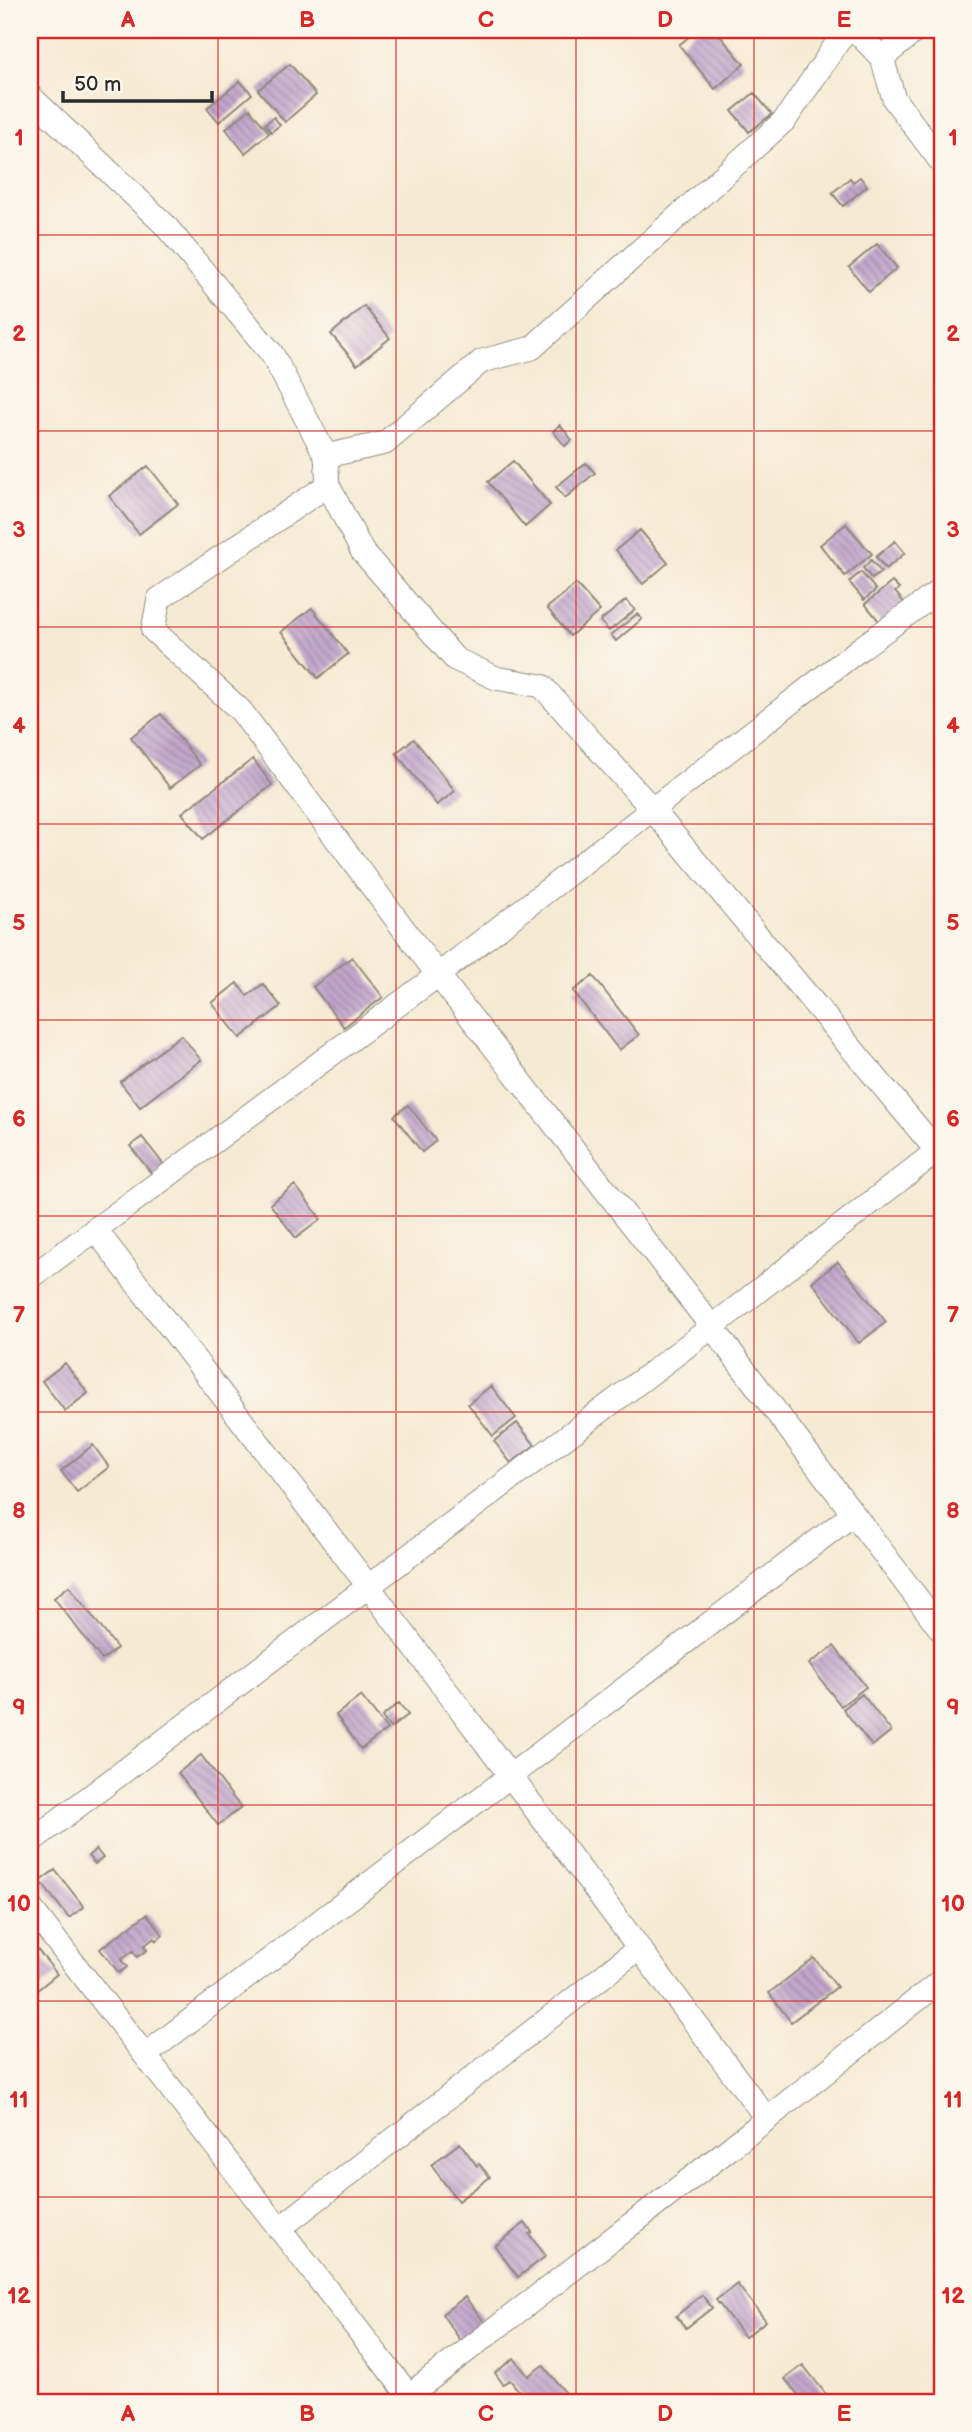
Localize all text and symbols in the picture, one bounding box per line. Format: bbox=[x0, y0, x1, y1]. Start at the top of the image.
text: A bbox=[120, 6, 136, 34]
text: B bbox=[299, 6, 315, 34]
text: C bbox=[478, 6, 494, 34]
text: D bbox=[657, 6, 673, 34]
text: E bbox=[837, 6, 852, 34]
scale bar bbox=[63, 60, 212, 104]
text: 50 m bbox=[74, 72, 121, 97]
text: 1 bbox=[14, 124, 24, 152]
text: 1 bbox=[948, 124, 958, 152]
text: 2 bbox=[12, 320, 26, 348]
text: 2 bbox=[946, 320, 960, 348]
text: 3 bbox=[12, 516, 26, 544]
text: 3 bbox=[946, 516, 960, 544]
text: 4 bbox=[12, 712, 26, 740]
text: 4 bbox=[946, 712, 960, 740]
text: 5 bbox=[12, 909, 26, 937]
text: 5 bbox=[946, 909, 960, 937]
text: 6 bbox=[12, 1105, 26, 1133]
text: 6 bbox=[946, 1105, 960, 1133]
text: 7 bbox=[13, 1301, 26, 1329]
text: 7 bbox=[947, 1301, 960, 1329]
text: 8 bbox=[12, 1497, 26, 1525]
text: 8 bbox=[946, 1497, 960, 1525]
text: 9 bbox=[12, 1694, 26, 1722]
text: 9 bbox=[946, 1694, 960, 1722]
text: 10 bbox=[7, 1890, 31, 1918]
text: 10 bbox=[941, 1890, 965, 1918]
text: 11 bbox=[9, 2086, 29, 2114]
text: 11 bbox=[943, 2086, 963, 2114]
text: 12 bbox=[7, 2282, 31, 2310]
text: 12 bbox=[941, 2282, 965, 2310]
text: A bbox=[120, 2400, 136, 2428]
text: B bbox=[299, 2400, 315, 2428]
text: C bbox=[478, 2400, 494, 2428]
text: D bbox=[657, 2400, 673, 2428]
text: E bbox=[837, 2400, 852, 2428]

